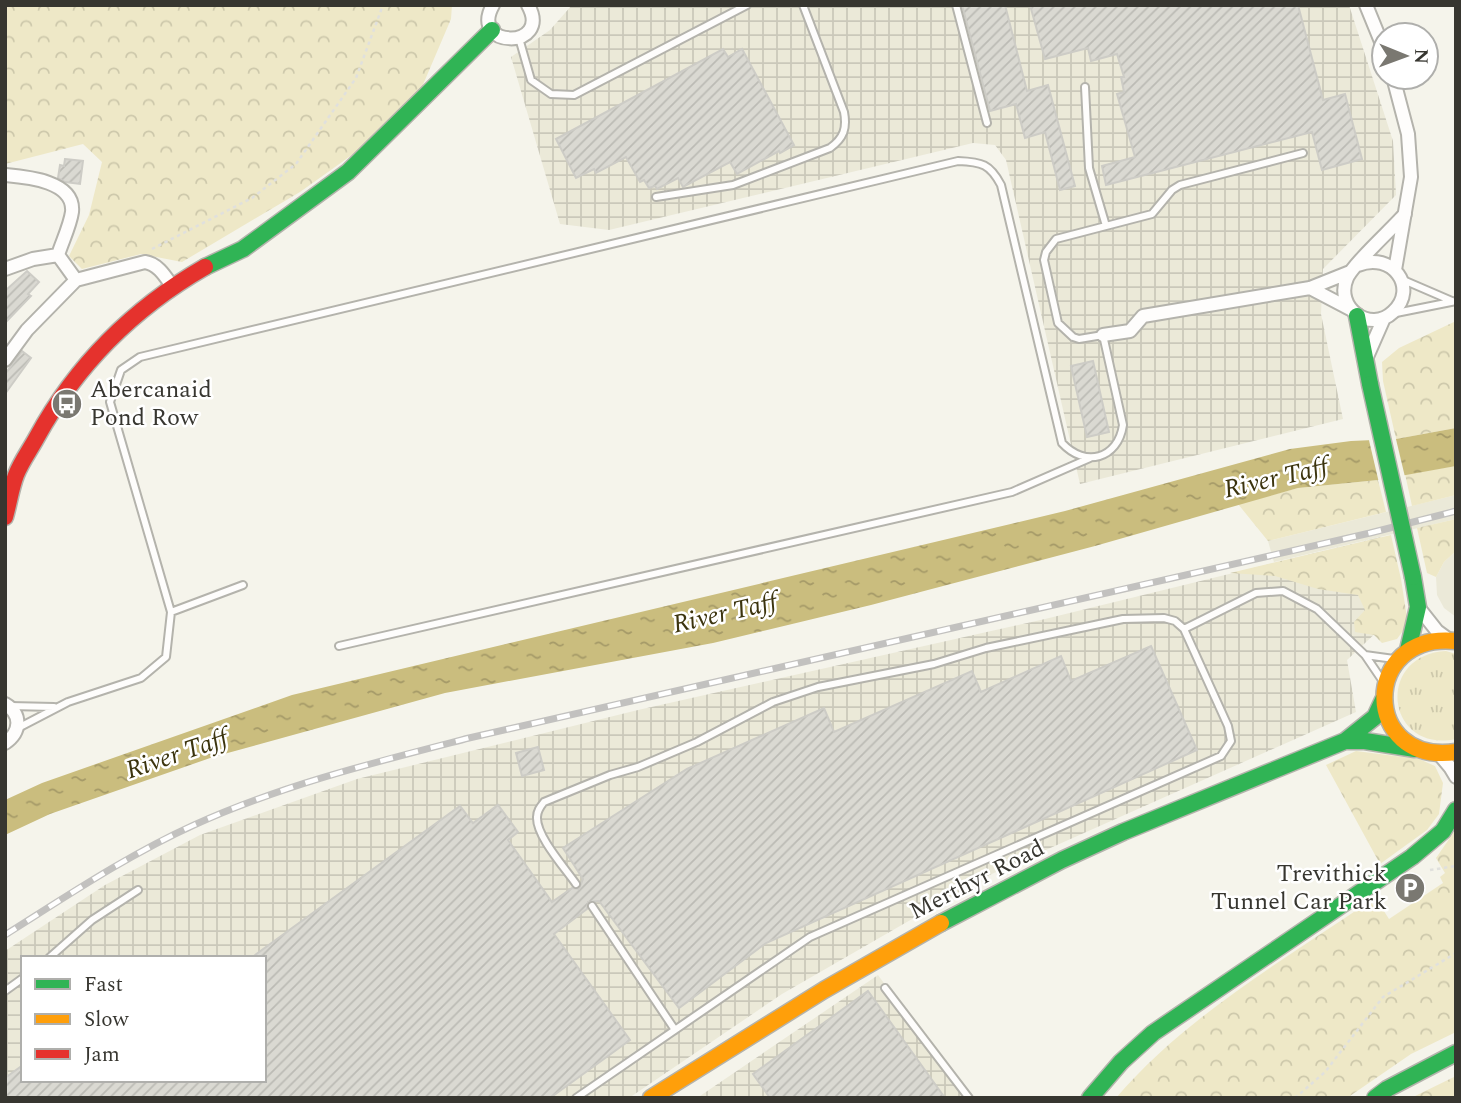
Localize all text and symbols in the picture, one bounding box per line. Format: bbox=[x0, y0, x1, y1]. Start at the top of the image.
north arrow bbox=[1370, 21, 1440, 91]
text: N bbox=[1406, 48, 1435, 64]
place label: Abercanaid Pond Row bbox=[90, 372, 212, 436]
bus stop icon: Abercanaid Pond Row bbox=[50, 387, 84, 421]
water label: River Taff bbox=[1220, 446, 1337, 509]
water label: River Taff bbox=[669, 581, 786, 644]
water label: River Taff bbox=[120, 716, 238, 790]
street label: Merthyr Road bbox=[903, 830, 1051, 930]
place label: Trevithick Tunnel Car Park bbox=[1211, 856, 1387, 920]
parking icon: Trevithick Tunnel Car Park bbox=[1393, 871, 1427, 905]
legend bbox=[21, 956, 266, 1082]
text: Fast bbox=[84, 969, 123, 1001]
text: Slow bbox=[84, 1004, 130, 1036]
text: Jam bbox=[84, 1039, 120, 1071]

